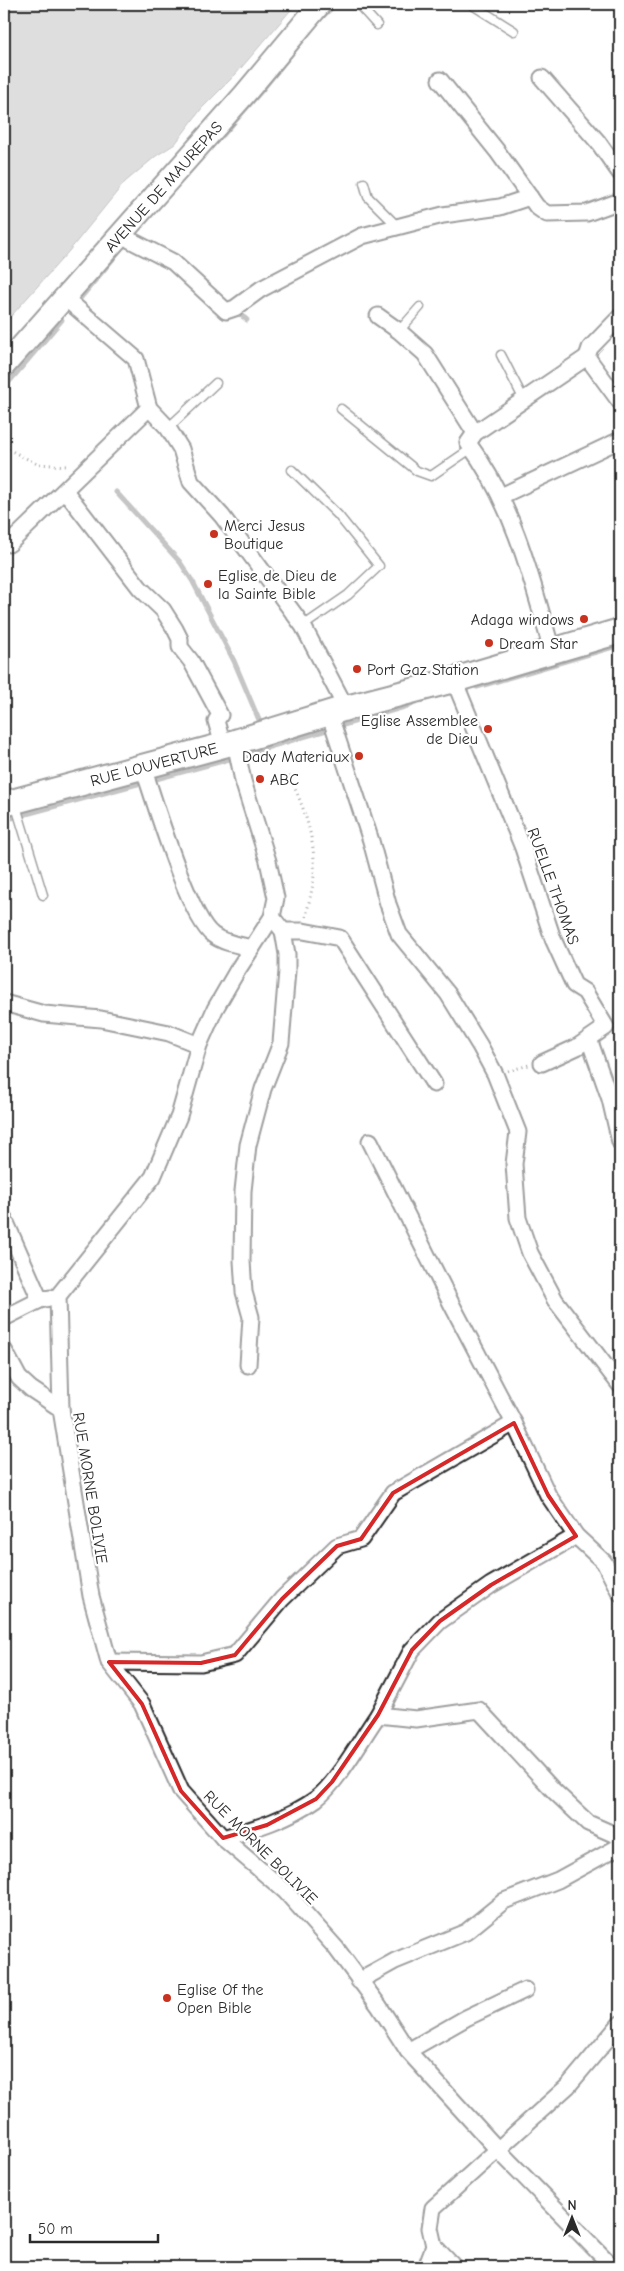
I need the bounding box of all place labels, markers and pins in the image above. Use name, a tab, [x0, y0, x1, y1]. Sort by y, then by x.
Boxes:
place label: Merci Jesus Boutique	[224, 517, 305, 553]
marker: Merci Jesus Boutique	[208, 528, 220, 540]
place label: Eglise de Dieu de la Sainte Bible	[218, 567, 337, 603]
marker: Eglise de Dieu de la Sainte Bible	[202, 578, 214, 590]
place label: Adaga windows	[471, 611, 574, 629]
marker: Adaga windows	[578, 613, 590, 625]
place label: Dream Star	[499, 635, 578, 653]
marker: Dream Star	[483, 637, 495, 649]
place label: Port Gaz Station	[367, 661, 479, 679]
marker: Port Gaz Station	[351, 663, 363, 675]
place label: Eglise Assemblee de Dieu	[361, 712, 478, 748]
marker: Eglise Assemblee de Dieu	[482, 723, 494, 735]
place label: Dady Materiaux	[242, 748, 349, 766]
marker: Dady Materiaux	[353, 750, 365, 762]
place label: ABC	[270, 771, 299, 789]
marker: ABC	[254, 773, 266, 785]
place label: Eglise Of the Open Bible	[177, 1981, 264, 2017]
marker: Eglise Of the Open Bible	[161, 1992, 173, 2004]

